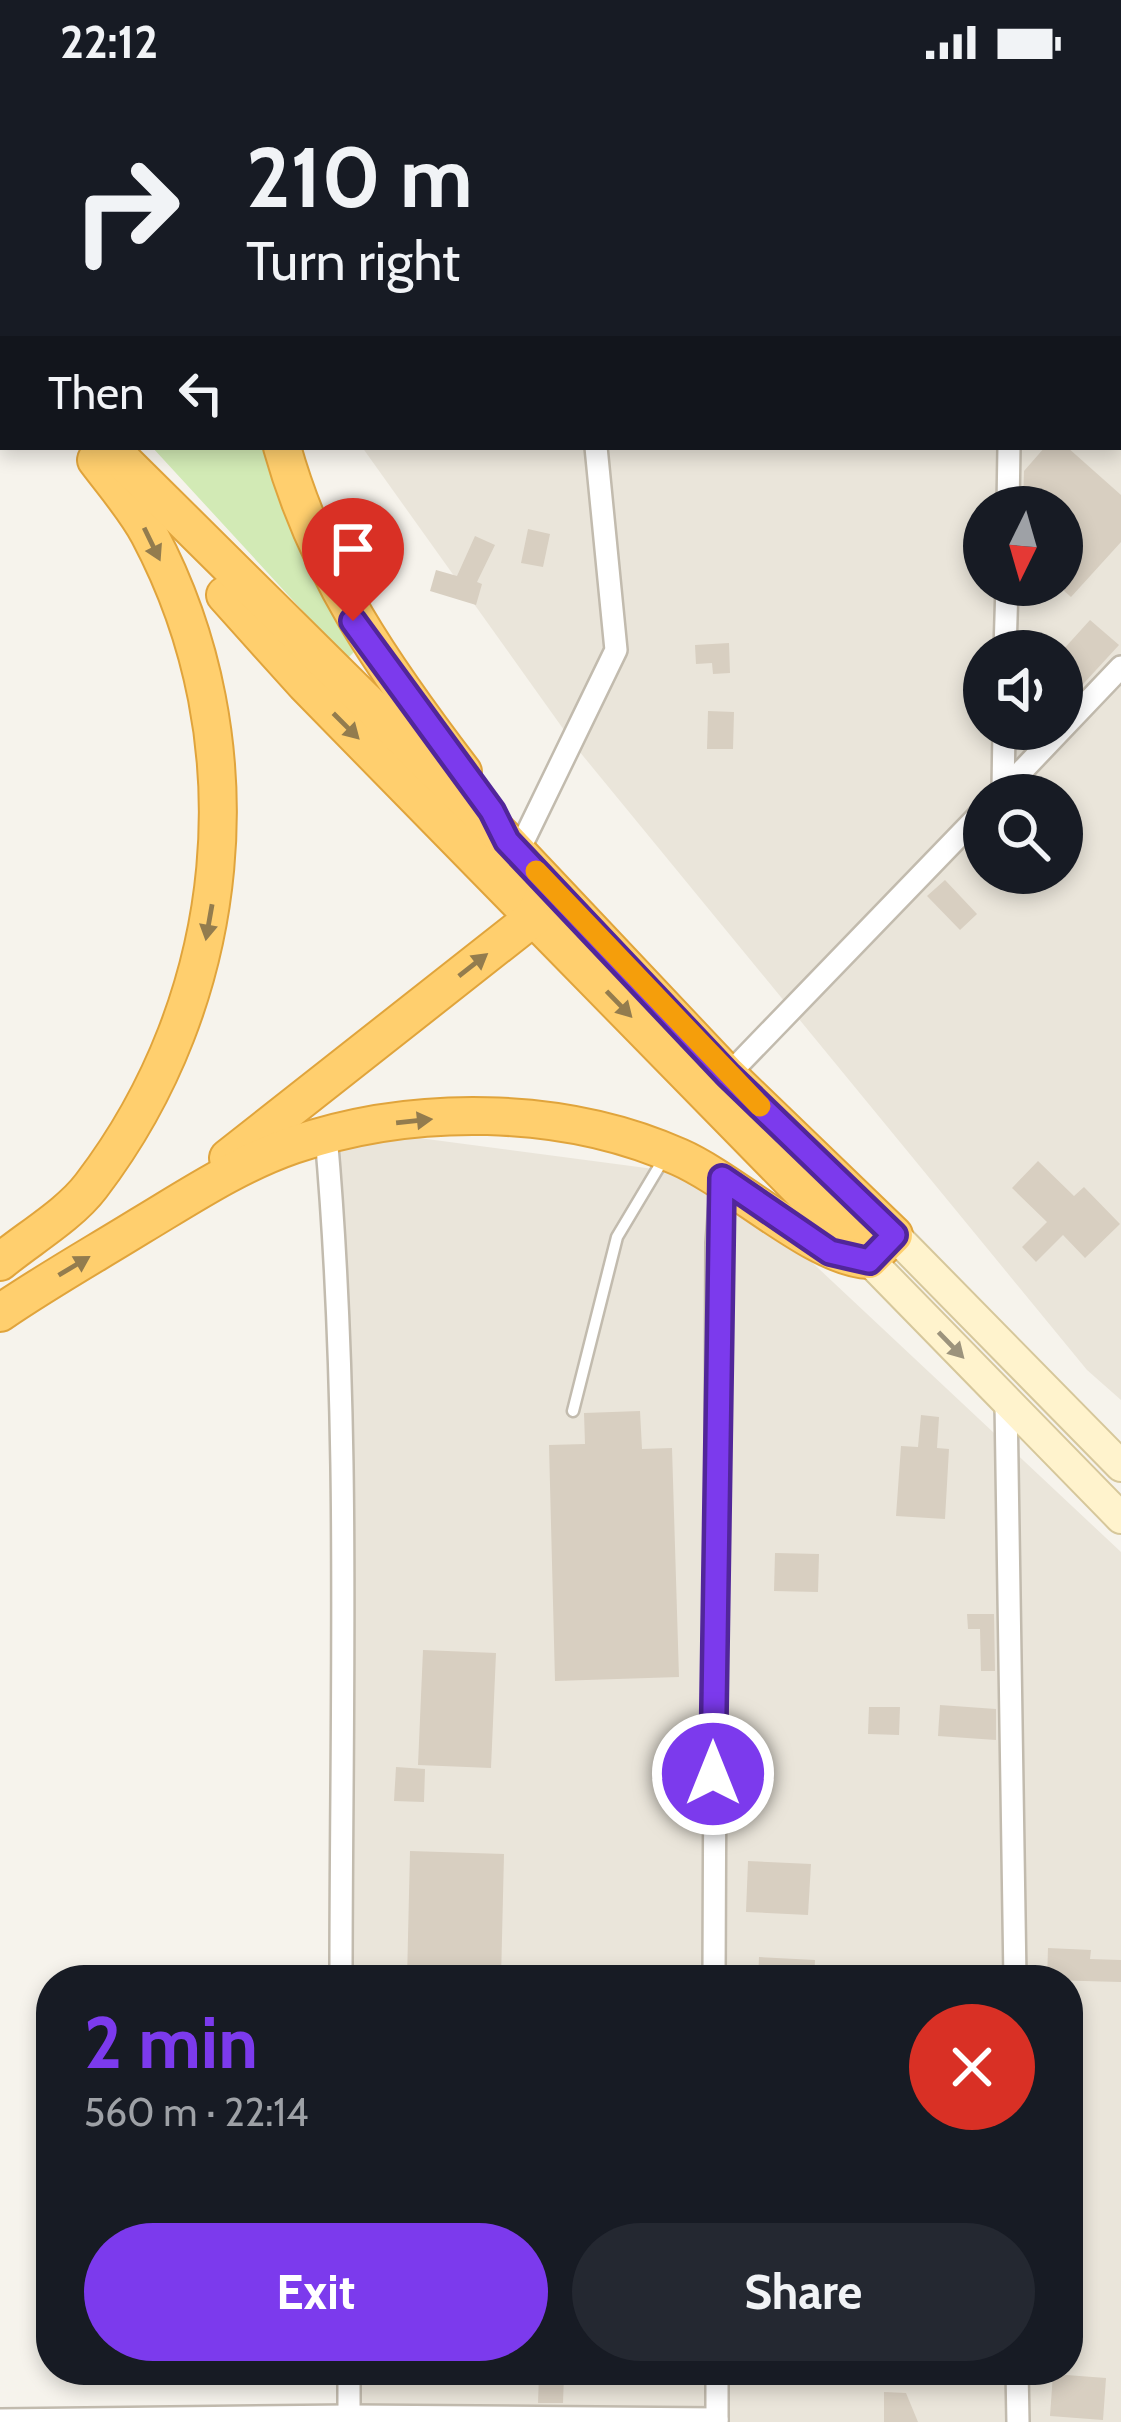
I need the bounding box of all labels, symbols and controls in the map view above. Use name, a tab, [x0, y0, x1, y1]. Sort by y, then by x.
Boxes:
text: 22:12	[60, 15, 158, 69]
text: 210 m	[246, 126, 473, 228]
icon: right	[48, 132, 204, 288]
text: Turn right	[246, 228, 460, 294]
icon: left	[168, 360, 234, 426]
text: Then	[48, 366, 144, 420]
north arrow	[963, 486, 1083, 606]
map controls	[963, 486, 1083, 894]
pin	[302, 498, 404, 621]
icon: arrive	[320, 516, 386, 582]
one-way arrow	[142, 527, 162, 562]
button: sound	[963, 630, 1083, 750]
one-way arrow	[332, 712, 360, 740]
button: search	[963, 774, 1083, 894]
one-way arrow	[199, 904, 218, 941]
one-way arrow	[457, 954, 488, 978]
one-way arrow	[605, 990, 633, 1018]
one-way arrow	[395, 1111, 433, 1130]
one-way arrow	[57, 1256, 91, 1277]
one-way arrow	[936, 1330, 964, 1359]
position arrow	[650, 1711, 776, 1837]
text: 2 min	[84, 1999, 258, 2086]
button: close	[909, 2004, 1035, 2130]
text: 560 m · 22:14	[84, 2088, 309, 2136]
button: Exit	[84, 2223, 548, 2361]
button: Share	[572, 2223, 1035, 2361]

